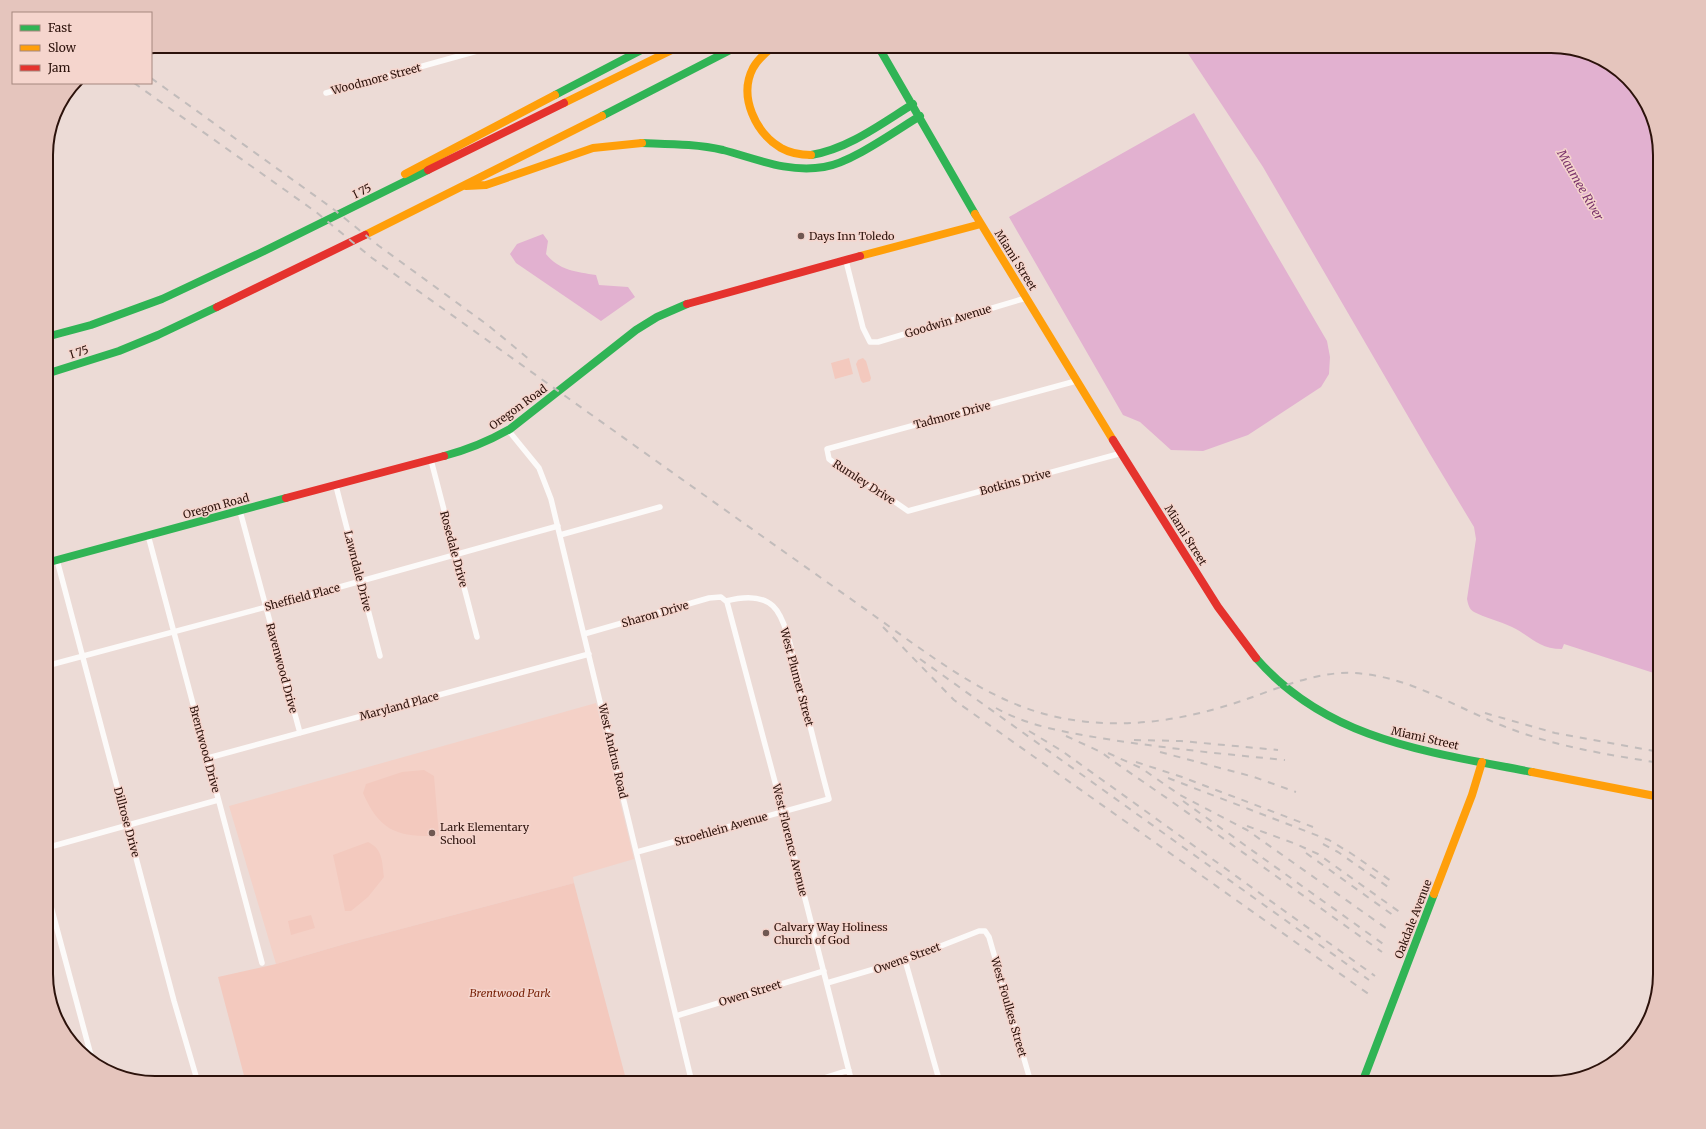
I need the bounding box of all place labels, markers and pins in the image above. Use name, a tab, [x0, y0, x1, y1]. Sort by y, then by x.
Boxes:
place label: Days Inn Toledo	[809, 229, 895, 243]
marker: Days Inn Toledo	[796, 231, 806, 241]
place label: Lark Elementary School	[440, 820, 530, 847]
marker: Lark Elementary School	[427, 828, 437, 838]
place label: Calvary Way Holiness Church of God	[774, 920, 888, 947]
marker: Calvary Way Holiness Church of God	[761, 928, 771, 938]

